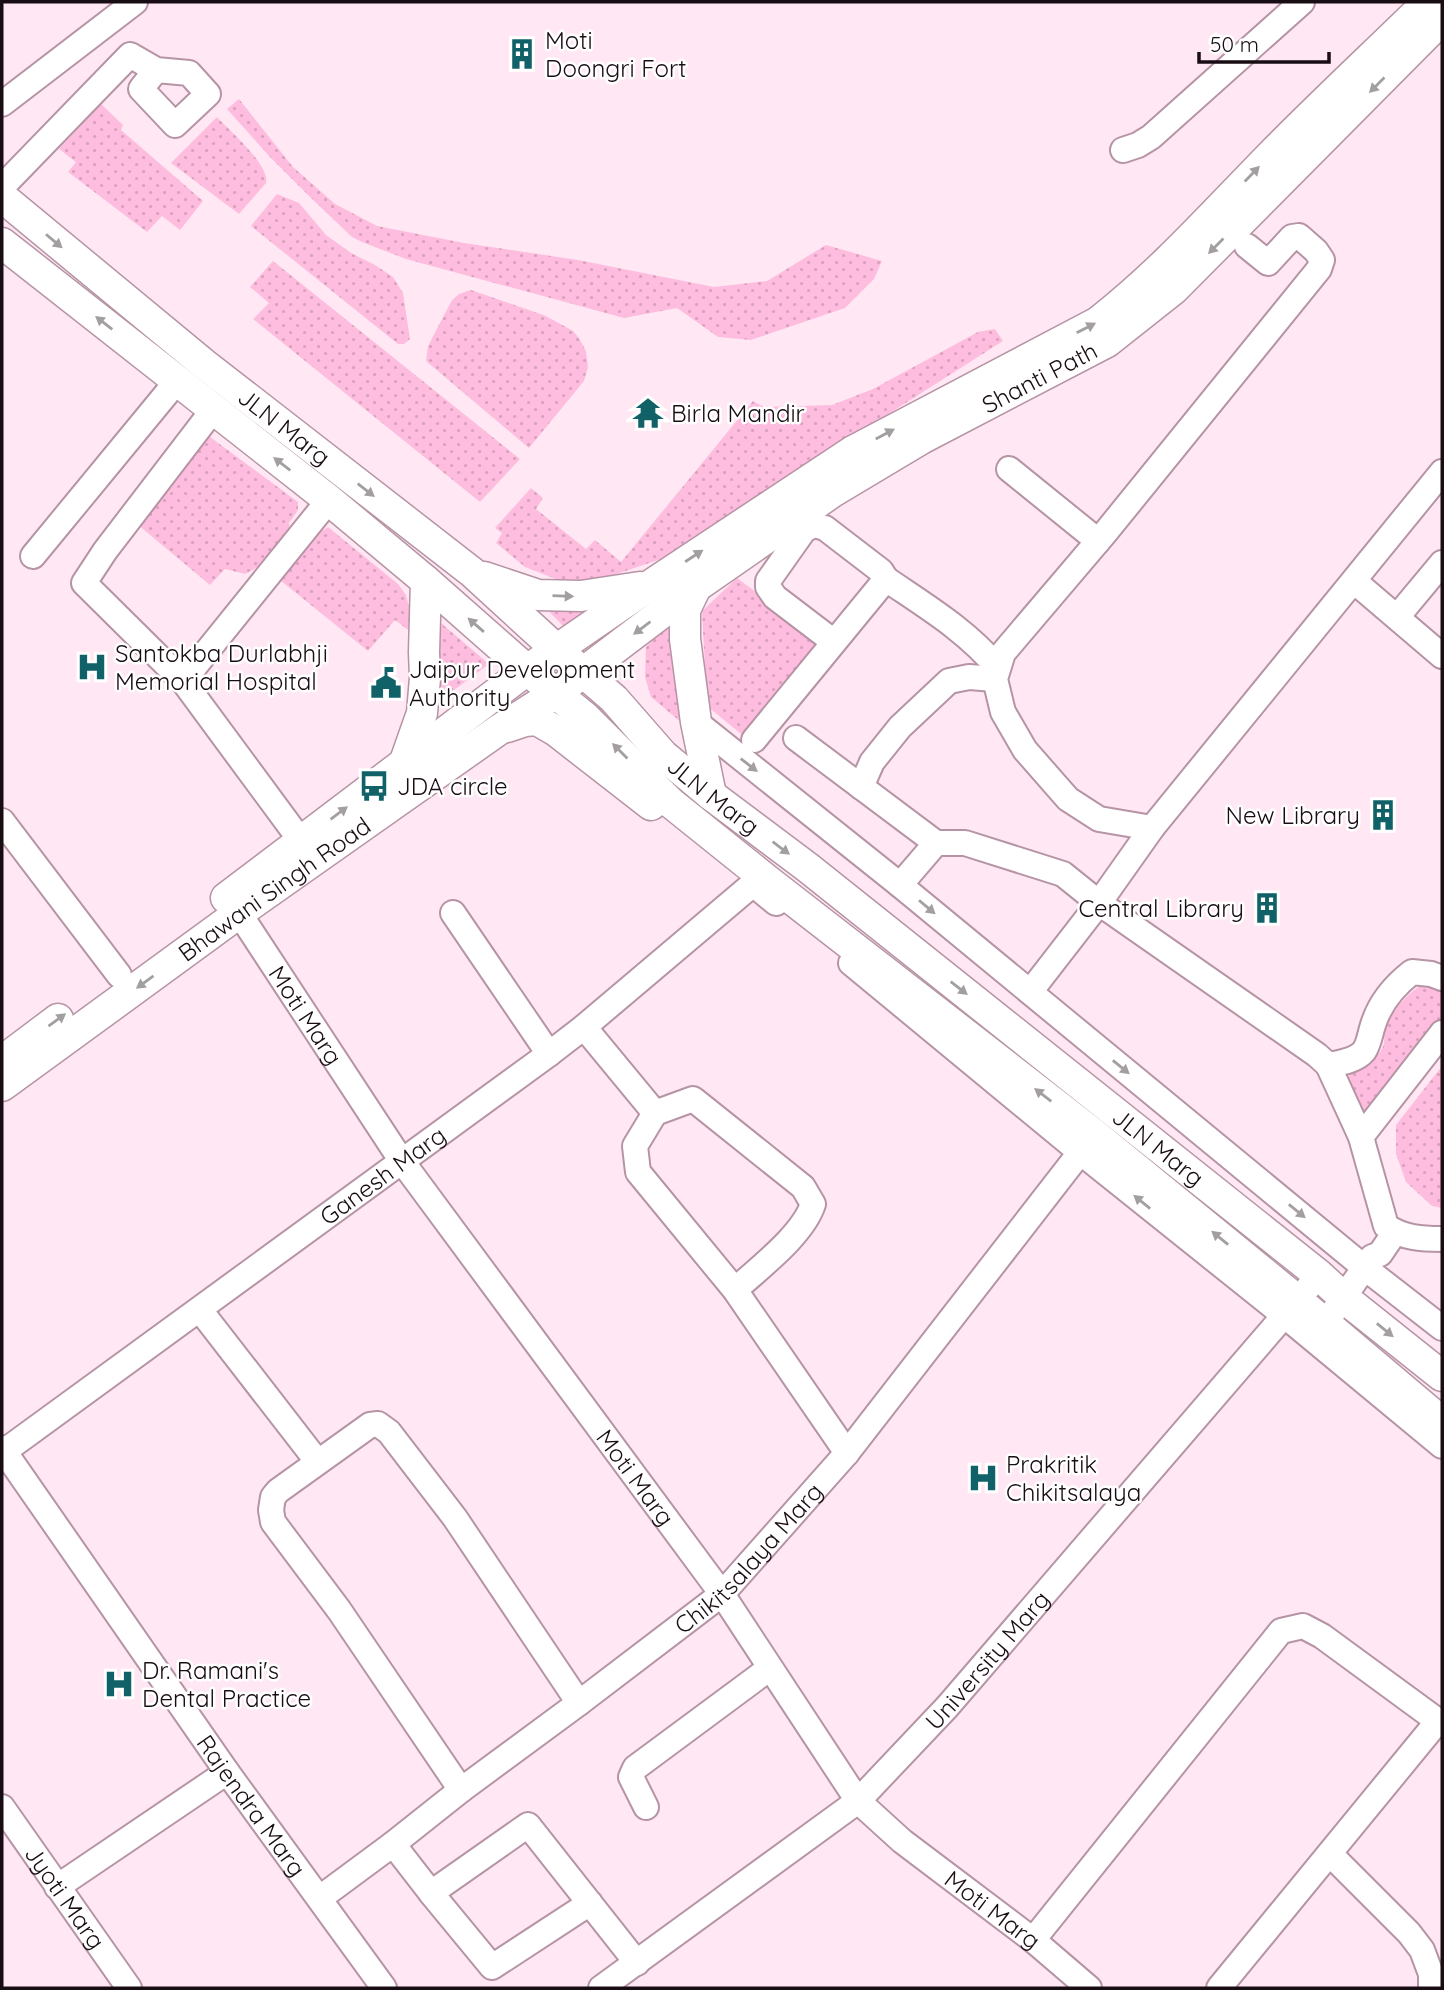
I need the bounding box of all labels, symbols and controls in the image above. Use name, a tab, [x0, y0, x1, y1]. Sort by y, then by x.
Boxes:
scale bar	[1199, 21, 1328, 65]
place label: Moti Doongri Fort	[545, 25, 686, 83]
text: 50 m	[1210, 31, 1259, 57]
building icon: Moti Doongri Fort	[505, 37, 539, 71]
one-way arrow	[1368, 76, 1385, 93]
one-way arrow	[1244, 165, 1261, 182]
one-way arrow	[45, 233, 63, 248]
one-way arrow	[1209, 237, 1225, 254]
one-way arrow	[95, 316, 113, 331]
one-way arrow	[1076, 322, 1096, 333]
street label: Shanti Path	[977, 335, 1102, 420]
street label: JLN Marg	[232, 381, 337, 472]
temple icon: Birla Mandir	[631, 396, 665, 430]
place label: Birla Mandir	[671, 398, 805, 428]
one-way arrow	[875, 428, 895, 440]
one-way arrow	[273, 458, 291, 472]
one-way arrow	[356, 483, 374, 498]
one-way arrow	[684, 550, 703, 563]
one-way arrow	[552, 590, 574, 601]
one-way arrow	[468, 618, 485, 633]
one-way arrow	[633, 621, 651, 635]
place label: Santokba Durlabhji Memorial Hospital	[115, 638, 328, 696]
hospital icon: Santokba Durlabhji Memorial Hospital	[75, 650, 109, 684]
place label: Jaipur Development Authority	[409, 654, 635, 712]
public building icon: Jaipur Development Authority	[369, 666, 403, 700]
one-way arrow	[611, 743, 628, 760]
street label: JLN Marg	[661, 750, 765, 841]
one-way arrow	[739, 758, 757, 773]
bus stop icon: JDA circle	[357, 769, 391, 803]
place label: JDA circle	[397, 771, 508, 801]
building icon: New Library	[1366, 798, 1400, 832]
place label: New Library	[1226, 800, 1360, 830]
one-way arrow	[330, 806, 348, 820]
street label: Bhawani Singh Road	[172, 810, 376, 968]
one-way arrow	[771, 840, 789, 855]
building icon: Central Library	[1250, 891, 1284, 925]
place label: Central Library	[1078, 893, 1244, 923]
one-way arrow	[918, 899, 935, 914]
street label: Moti Marg	[263, 960, 349, 1070]
one-way arrow	[135, 975, 154, 989]
one-way arrow	[950, 981, 968, 996]
one-way arrow	[48, 1014, 66, 1028]
one-way arrow	[1113, 1059, 1130, 1074]
one-way arrow	[1035, 1087, 1053, 1102]
street label: JLN Marg	[1106, 1101, 1210, 1193]
street label: Ganesh Marg	[314, 1119, 451, 1231]
one-way arrow	[1134, 1194, 1152, 1209]
one-way arrow	[1288, 1204, 1306, 1219]
one-way arrow	[1212, 1230, 1230, 1245]
one-way arrow	[1375, 1323, 1393, 1338]
street label: Moti Marg	[590, 1423, 681, 1531]
place label: Prakritik Chikitsalaya	[1006, 1449, 1141, 1507]
hospital icon: Prakritik Chikitsalaya	[966, 1461, 1000, 1495]
street label: Chikitsalaya Marg	[668, 1476, 829, 1640]
street label: University Marg	[919, 1584, 1056, 1736]
place label: Dr. Ramani's Dental Practice	[142, 1655, 311, 1713]
hospital icon: Dr. Ramani's Dental Practice	[102, 1667, 136, 1701]
street label: Rajendra Marg	[191, 1729, 313, 1882]
street label: Jyoti Marg	[18, 1839, 112, 1955]
street label: Moti Marg	[939, 1864, 1047, 1955]

